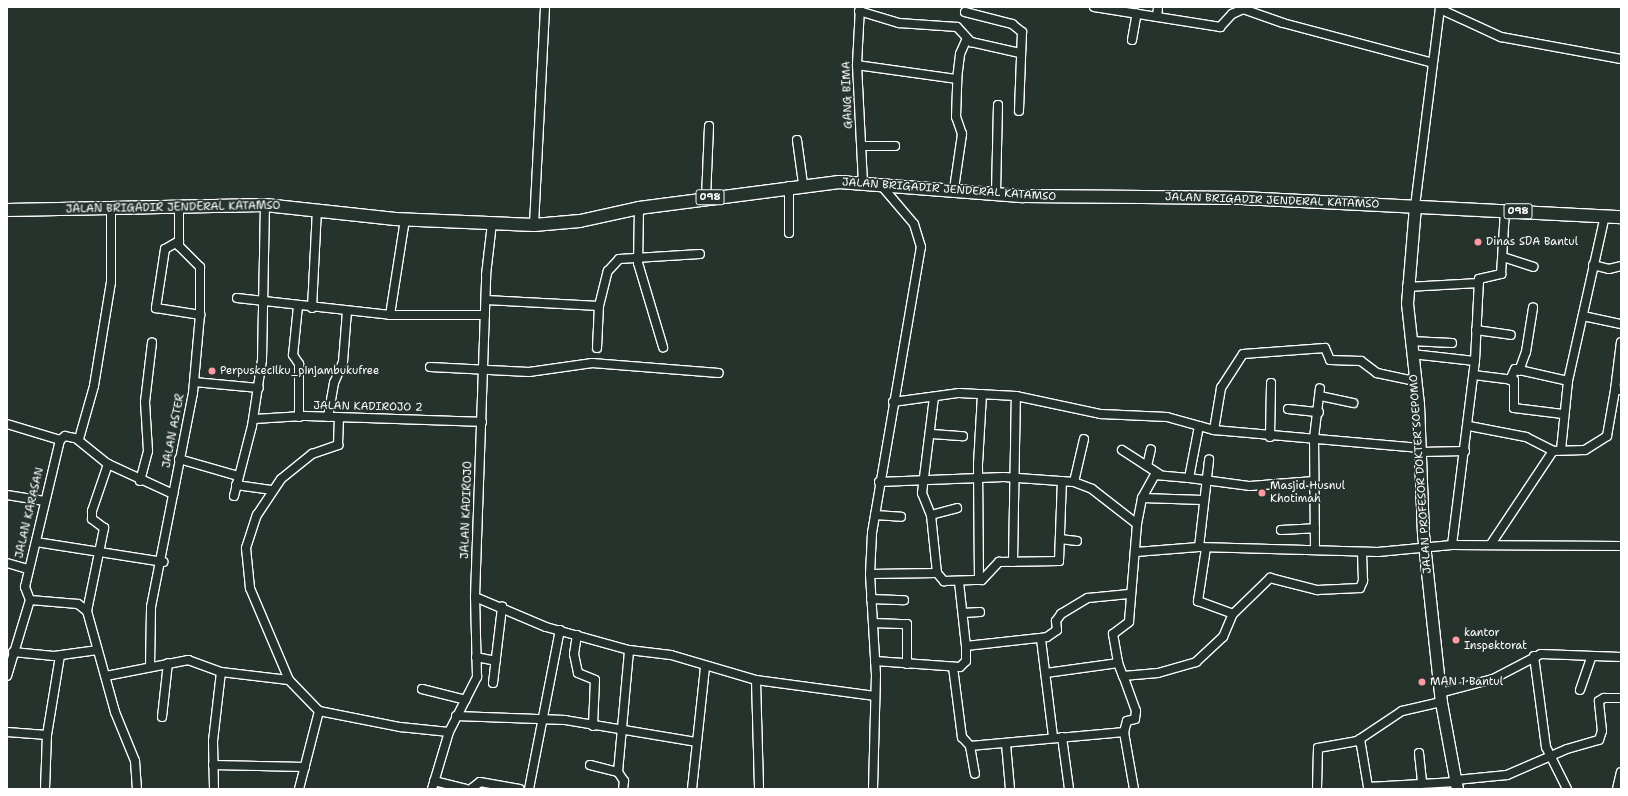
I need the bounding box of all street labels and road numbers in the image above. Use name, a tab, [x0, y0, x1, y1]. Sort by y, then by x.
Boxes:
street label: GANG BIMA	[840, 61, 856, 129]
street label: JALAN BRIGADIR JENDERAL KATAMSO	[841, 176, 1057, 204]
road number: 098	[695, 189, 725, 205]
street label: JALAN BRIGADIR JENDERAL KATAMSO	[1165, 191, 1379, 211]
street label: JALAN BRIGADIR JENDERAL KATAMSO	[66, 200, 280, 216]
road number: 098	[1503, 203, 1533, 219]
street label: JALAN PROFESOR DOKTER SOEPOMO	[1407, 374, 1435, 574]
street label: JALAN ASTER	[160, 393, 188, 469]
street label: JALAN KADIROJO 2	[313, 399, 423, 415]
street label: JALAN KADIROJO	[459, 461, 475, 559]
street label: JALAN KARASAN	[13, 466, 47, 560]

